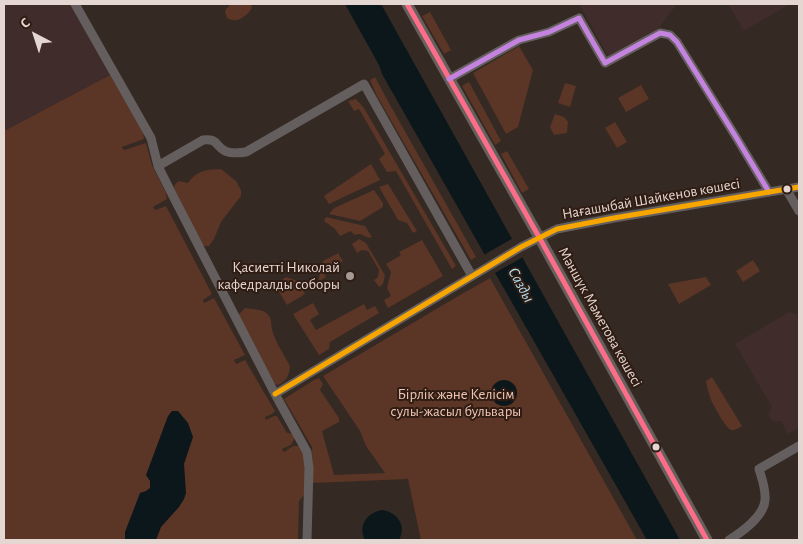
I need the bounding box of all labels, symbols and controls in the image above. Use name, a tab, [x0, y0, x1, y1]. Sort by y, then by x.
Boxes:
north arrow	[10, 10, 60, 60]
text: С	[18, 16, 33, 31]
street label: Нағашыбай Шайкенов көшесі	[561, 174, 741, 224]
unlabelled marker	[782, 184, 792, 194]
street label: Мәншүк Мәметова көшесі	[554, 244, 646, 390]
place label: Қасиетті Николай кафедралды соборы	[218, 258, 340, 293]
water label: Сазды	[504, 264, 538, 306]
marker: Қасиетті Николай кафедралды соборы	[344, 270, 356, 282]
park label: Бірлік және Келісім сулы-жасыл бульвары	[391, 385, 521, 420]
unlabelled marker	[651, 442, 661, 452]

